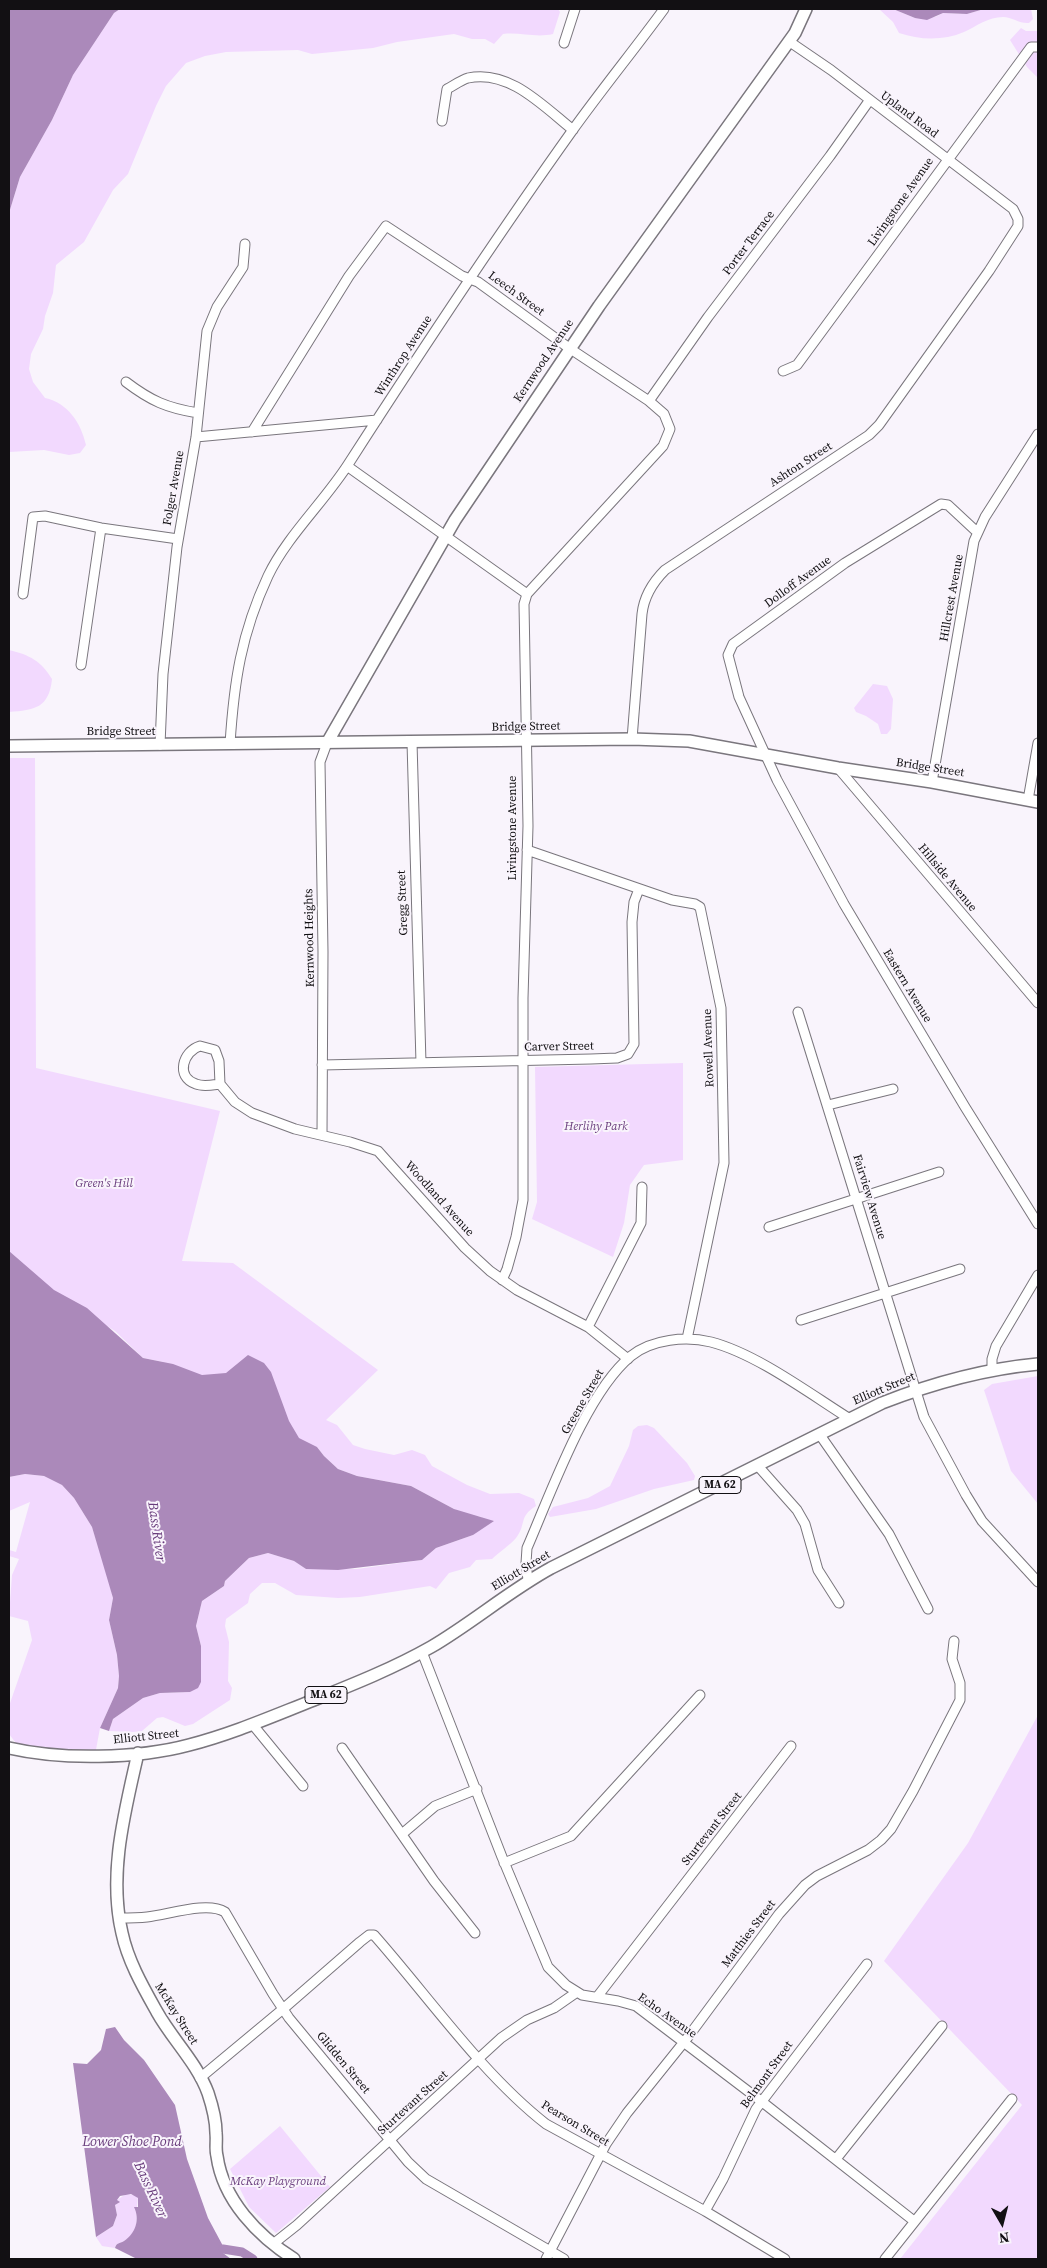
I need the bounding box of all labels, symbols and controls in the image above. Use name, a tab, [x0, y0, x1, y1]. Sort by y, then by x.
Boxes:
street label: Upland Road	[877, 89, 941, 141]
street label: Livingstone Avenue	[865, 155, 937, 249]
street label: Porter Terrace	[720, 208, 778, 278]
street label: Leech Street	[485, 269, 547, 319]
street label: Winthrop Avenue	[372, 313, 436, 399]
street label: Kernwood Avenue	[511, 317, 577, 405]
street label: Ashton Street	[767, 439, 835, 491]
street label: Folger Avenue	[160, 449, 188, 527]
street label: Dolloff Avenue	[762, 553, 834, 611]
street label: Hillcrest Avenue	[937, 553, 967, 643]
street label: Bridge Street	[491, 719, 561, 735]
street label: Bridge Street	[87, 725, 155, 739]
street label: Bridge Street	[895, 755, 965, 781]
street label: Livingstone Avenue	[506, 776, 520, 880]
street label: Hillside Avenue	[914, 841, 980, 915]
street label: Gregg Street	[395, 870, 411, 936]
street label: Kernwood Heights	[302, 888, 318, 988]
street label: Eastern Avenue	[879, 947, 935, 1025]
street label: Rowell Avenue	[700, 1008, 718, 1088]
street label: Carver Street	[524, 1039, 594, 1055]
park label: Herlihy Park	[564, 1120, 628, 1134]
street label: Fairview Avenue	[849, 1153, 889, 1241]
street label: Woodland Avenue	[401, 1158, 477, 1240]
park label: Green's Hill	[75, 1177, 133, 1191]
street label: Greene Street	[559, 1367, 607, 1437]
street label: Elliott Street	[851, 1369, 917, 1409]
road number: MA 62	[699, 1476, 741, 1494]
water label: Bass River	[143, 1501, 169, 1563]
street label: Elliott Street	[489, 1548, 553, 1594]
road number: MA 62	[305, 1686, 347, 1704]
street label: Elliott Street	[112, 1726, 180, 1748]
street label: Sturtevant Street	[679, 1790, 745, 1868]
street label: Matthies Street	[719, 1898, 779, 1970]
street label: McKay Street	[151, 1980, 201, 2048]
street label: Echo Avenue	[635, 1990, 699, 2042]
street label: Glidden Street	[313, 2029, 373, 2097]
street label: Belmont Street	[738, 2039, 796, 2111]
street label: Sturtevant Street	[375, 2068, 451, 2138]
street label: Pearson Street	[538, 2098, 612, 2150]
water label: Lower Shoe Pond	[82, 2134, 182, 2150]
water label: Bass River	[130, 2159, 170, 2221]
park label: McKay Playground	[230, 2175, 326, 2189]
north arrow	[977, 2198, 1027, 2248]
text: N	[998, 2227, 1011, 2248]

